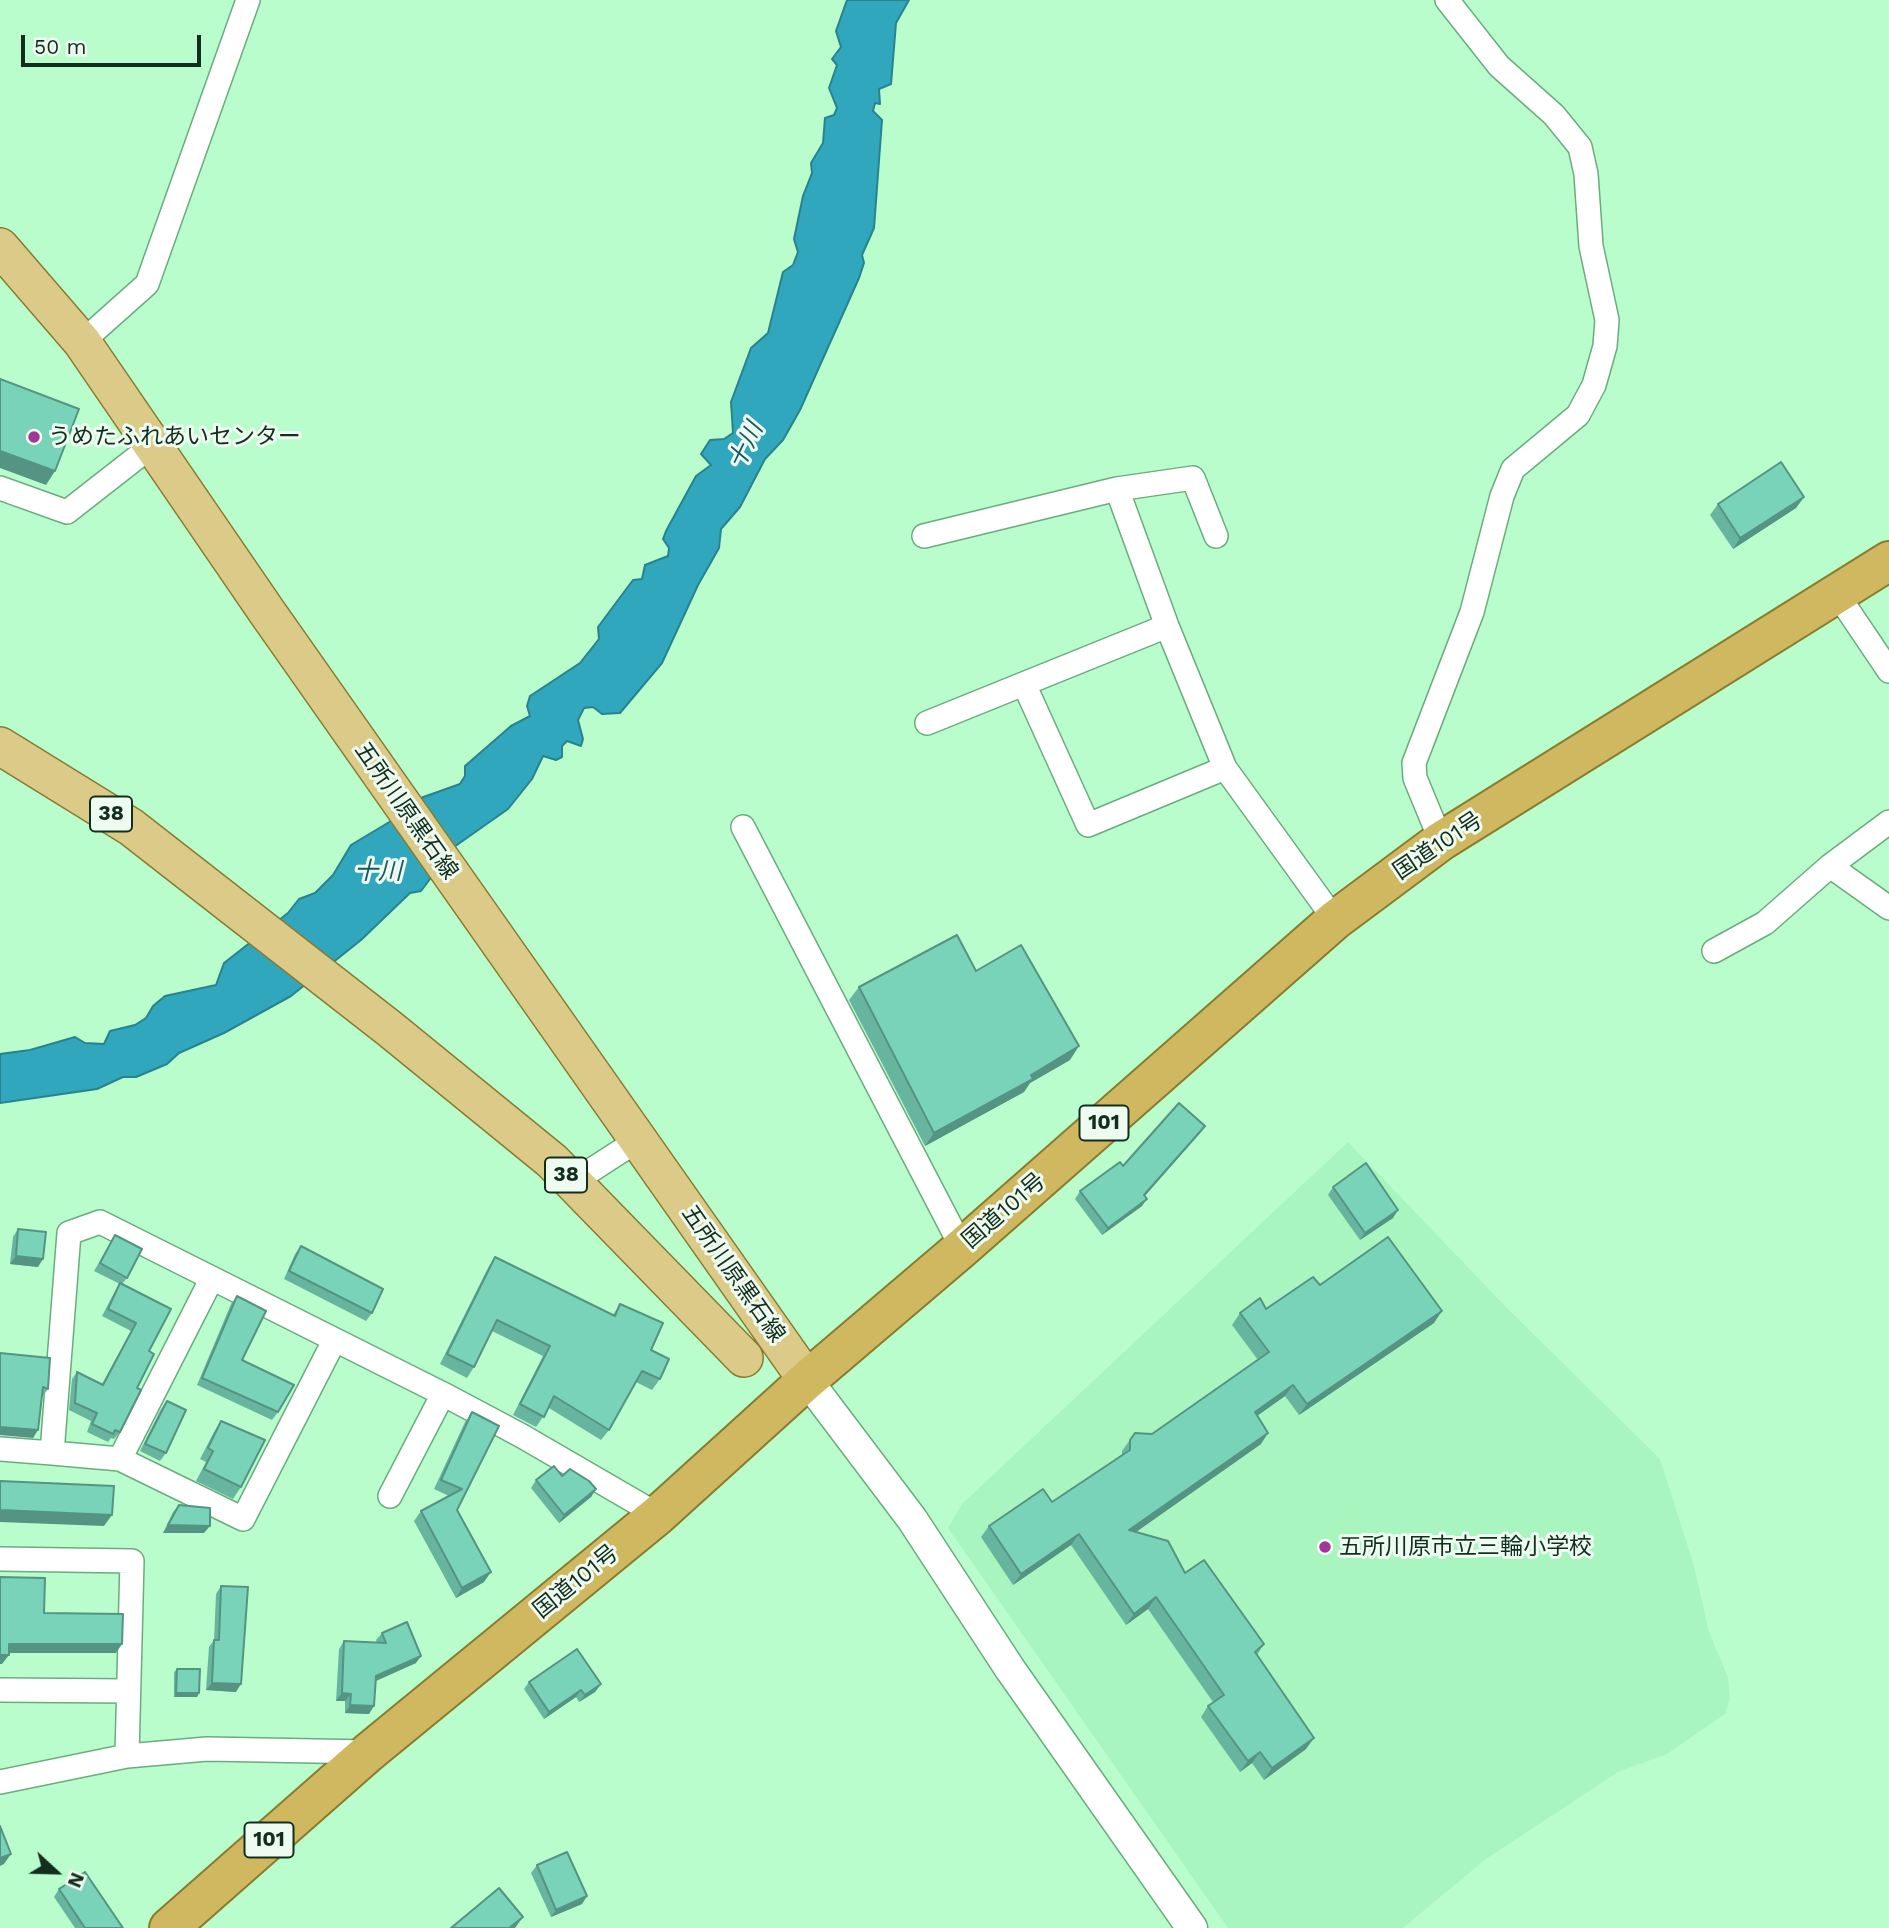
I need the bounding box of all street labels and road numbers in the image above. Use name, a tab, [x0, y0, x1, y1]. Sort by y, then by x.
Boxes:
street label: 五所川原黒石線	[349, 737, 463, 885]
road number: 38	[90, 796, 132, 832]
street label: 国道101号	[1388, 806, 1488, 886]
road number: 101	[1080, 1106, 1128, 1140]
road number: 38	[545, 1158, 587, 1192]
street label: 国道101号	[957, 1167, 1051, 1255]
street label: 五所川原黒石線	[676, 1200, 790, 1348]
street label: 国道101号	[528, 1539, 624, 1625]
road number: 101	[244, 1822, 294, 1857]

